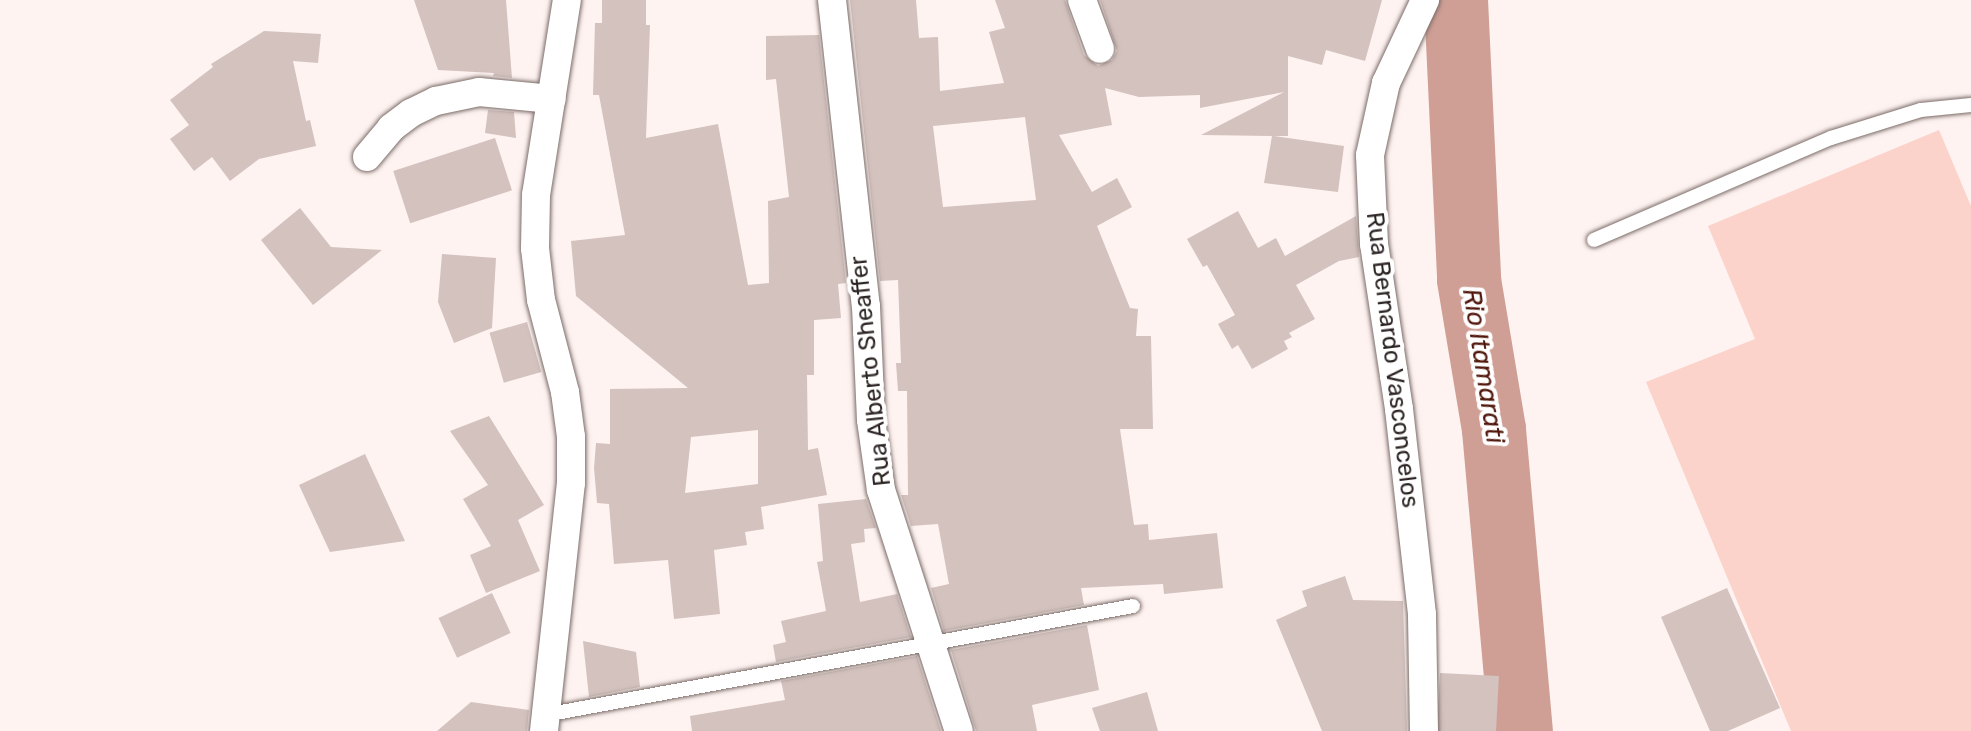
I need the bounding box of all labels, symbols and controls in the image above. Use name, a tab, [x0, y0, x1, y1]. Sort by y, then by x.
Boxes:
street label: Rua Bernardo Vasconcelos	[1360, 210, 1424, 510]
street label: Rua Alberto Sheaffer	[845, 254, 897, 488]
water label: Rio Itamarati	[1455, 286, 1511, 446]

